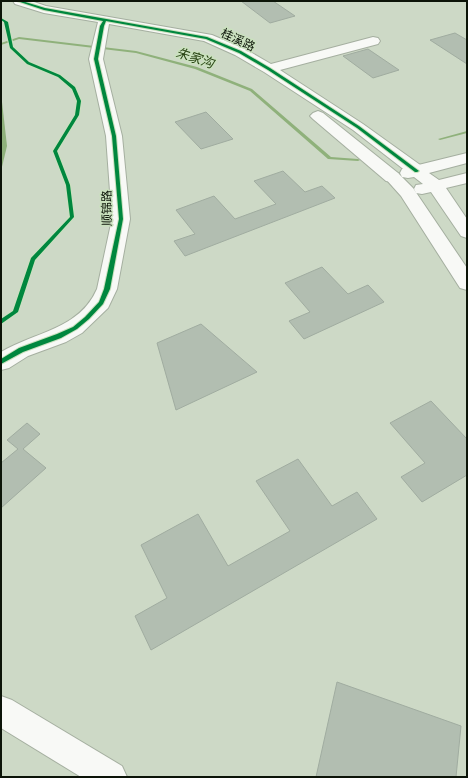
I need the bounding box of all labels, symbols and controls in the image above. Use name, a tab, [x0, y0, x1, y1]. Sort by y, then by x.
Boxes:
street label: 桂溪路	[219, 26, 257, 54]
water label: 朱家沟	[174, 45, 218, 72]
street label: 顺锦路	[100, 190, 114, 226]

